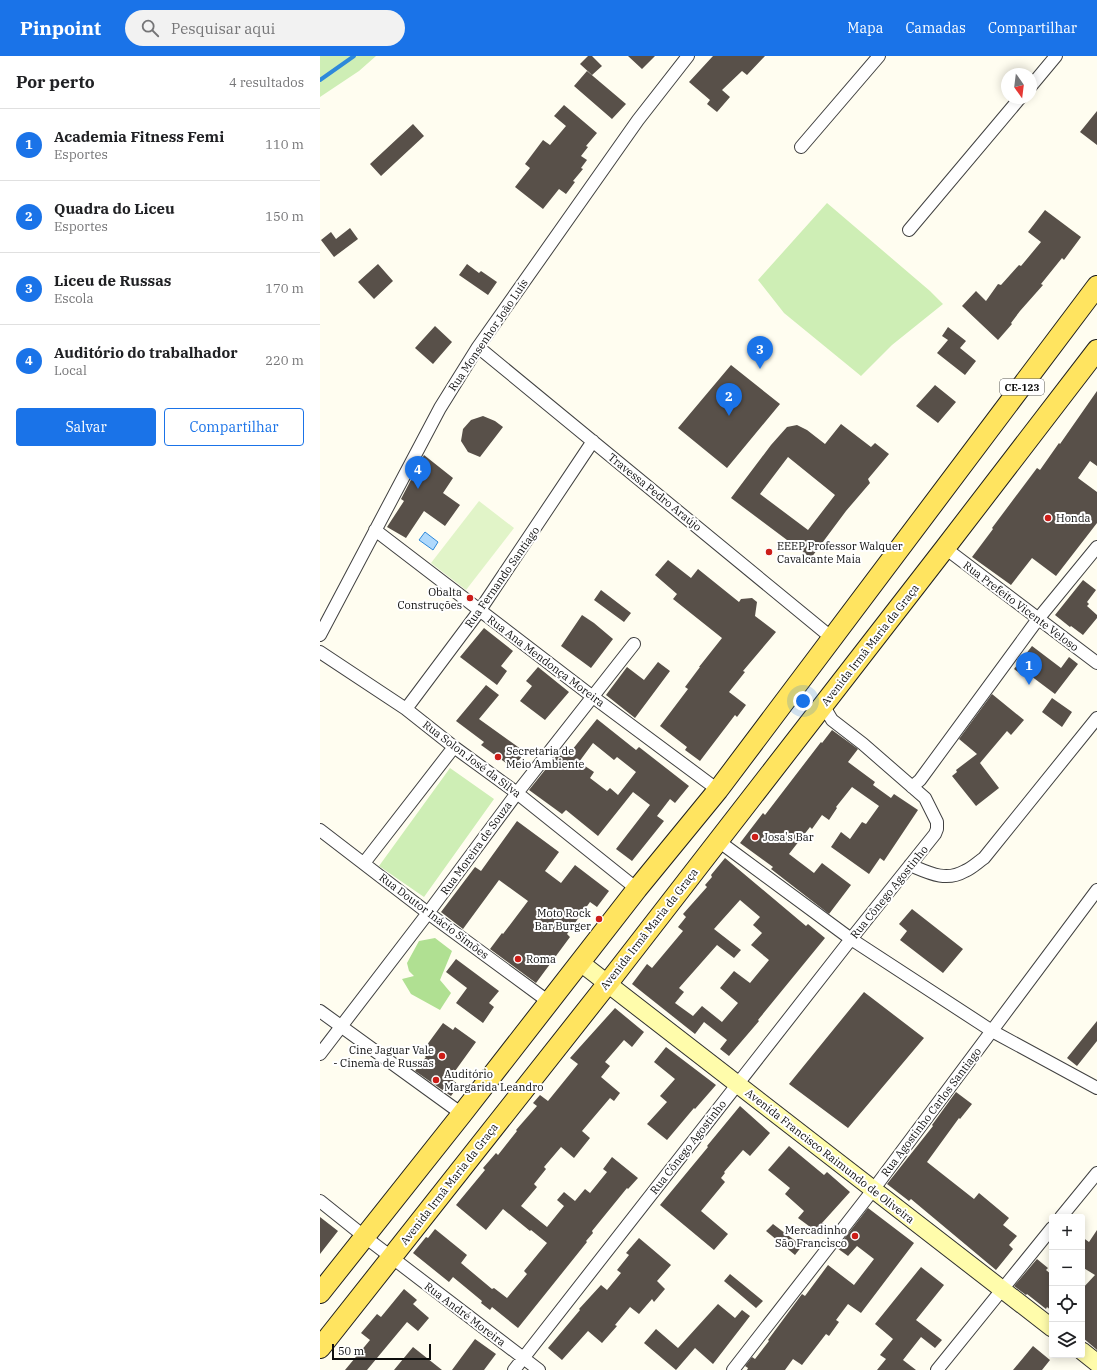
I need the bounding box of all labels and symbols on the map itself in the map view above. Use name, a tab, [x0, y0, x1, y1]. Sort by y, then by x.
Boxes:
north arrow	[1001, 68, 1037, 104]
street label: Rua Monsenhor João Luís	[445, 276, 531, 394]
pin: 3	[747, 336, 773, 369]
road number: CE-123	[1000, 379, 1044, 395]
pin: 2	[716, 383, 742, 416]
street label: Travessa Pedro Araújo	[605, 450, 705, 534]
pin: 4	[405, 456, 431, 489]
place label: Honda	[1056, 511, 1091, 525]
marker: Honda	[1043, 513, 1053, 523]
street label: Rua Fernando Santiago	[462, 524, 542, 630]
place label: EEEP Professor Walquer Cavalcante Maia	[777, 539, 903, 566]
marker: EEEP Professor Walquer Cavalcante Maia	[764, 547, 774, 557]
street label: Rua Prefeito Vicente Veloso	[960, 558, 1082, 654]
street label: Avenida Irmã Maria da Graça	[818, 581, 922, 709]
place label: Obalta Construções	[398, 585, 462, 612]
marker: Obalta Construções	[465, 593, 475, 603]
street label: Rua Ana Mendonça Moreira	[485, 612, 607, 710]
pin: 1	[1016, 652, 1042, 685]
your location	[793, 691, 813, 711]
street label: Rua Solon José da Silva	[420, 717, 524, 801]
place label: Secretaria de Meio Ambiente	[506, 744, 585, 771]
marker: Secretaria de Meio Ambiente	[493, 752, 503, 762]
street label: Rua Moreira de Souza	[437, 798, 515, 898]
place label: Josa's Bar	[763, 830, 814, 844]
marker: Josa's Bar	[750, 832, 760, 842]
street label: Rua Cônego Agostinho	[847, 843, 931, 941]
street label: Avenida Irmã Maria da Graça	[597, 865, 701, 993]
street label: Rua Doutor Inácio Simões	[376, 870, 492, 962]
place label: Moto Rock Bar Burger	[535, 906, 592, 933]
marker: Moto Rock Bar Burger	[594, 914, 604, 924]
place label: Roma	[526, 952, 556, 966]
marker: Roma	[513, 954, 523, 964]
place label: Cine Jaguar Vale - Cinema de Russas	[333, 1043, 434, 1070]
street label: Rua Agostinho Carlos Santiago	[878, 1045, 984, 1179]
marker: Cine Jaguar Vale - Cinema de Russas	[437, 1051, 447, 1061]
place label: Auditório Margarida Leandro	[444, 1067, 543, 1094]
marker: Auditório Margarida Leandro	[431, 1075, 441, 1085]
street label: Avenida Francisco Raimundo de Oliveira	[743, 1086, 917, 1226]
street label: Rua Cônego Agostinho	[647, 1097, 729, 1197]
street label: Avenida Irmã Maria da Graça	[397, 1120, 501, 1248]
place label: Mercadinho São Francisco	[775, 1223, 847, 1250]
marker: Mercadinho São Francisco	[850, 1231, 860, 1241]
street label: Rua André Moreira	[422, 1279, 508, 1349]
scale bar	[332, 1342, 431, 1361]

